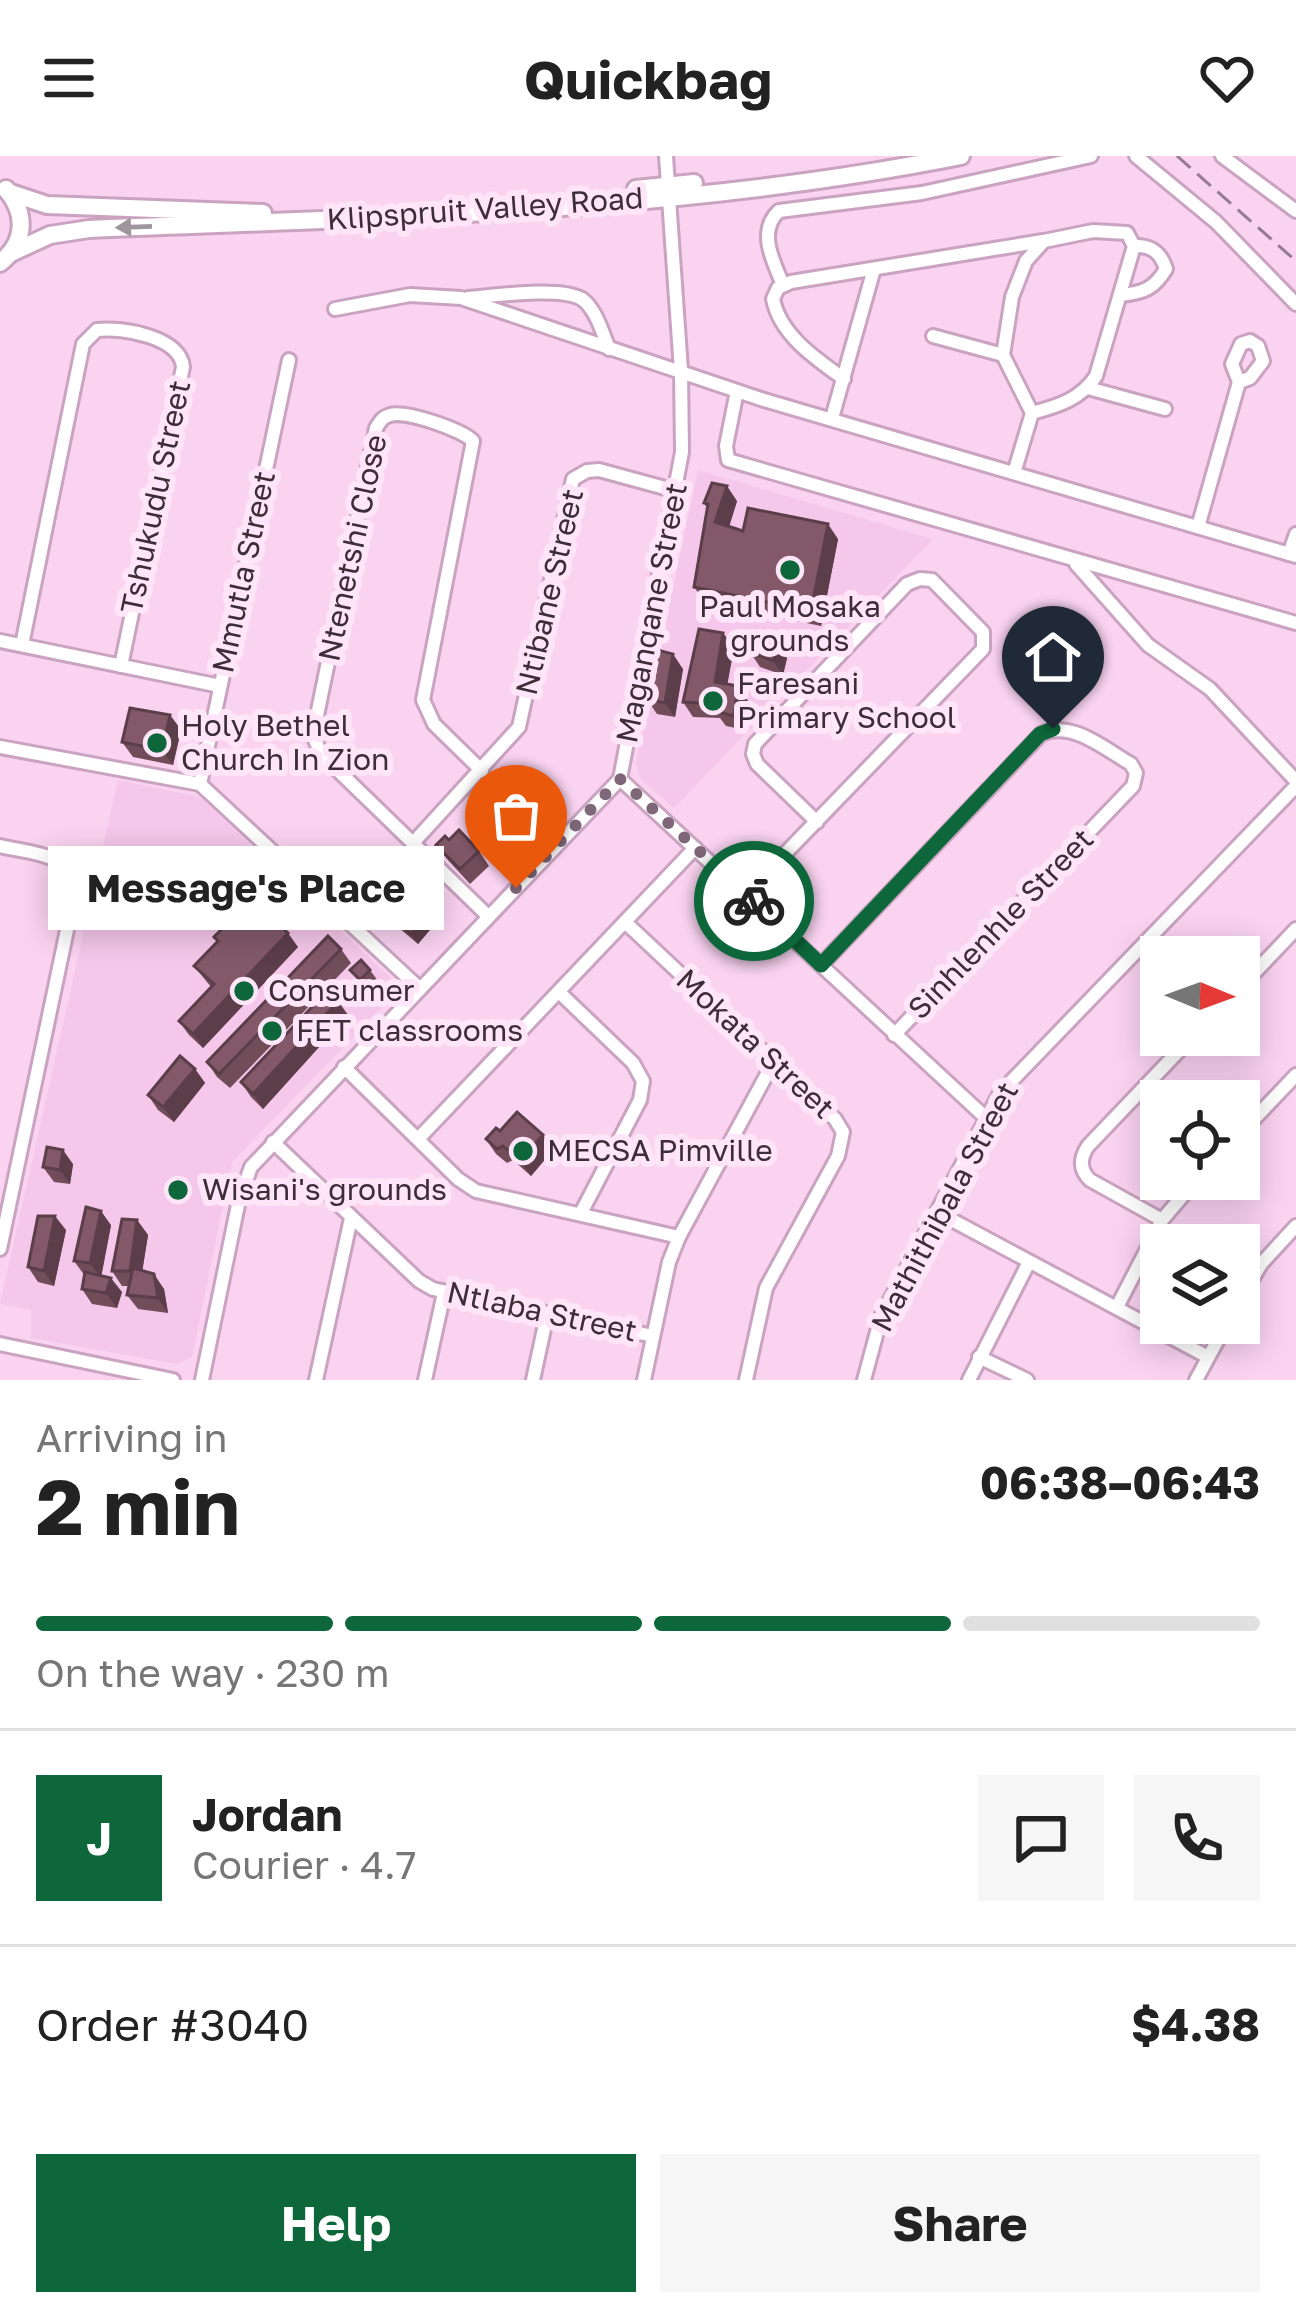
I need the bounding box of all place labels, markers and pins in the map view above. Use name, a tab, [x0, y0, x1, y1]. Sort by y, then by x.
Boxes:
marker: Paul Mosaka grounds	[777, 557, 803, 583]
place label: Paul Mosaka grounds	[699, 588, 881, 658]
pin	[1002, 606, 1104, 729]
place label: Faresani Primary School	[737, 665, 956, 735]
marker: Faresani Primary School	[700, 688, 726, 714]
place label: Holy Bethel Church In Zion	[181, 707, 390, 777]
marker: Holy Bethel Church In Zion	[144, 730, 170, 756]
pin	[465, 765, 567, 888]
callout: Message's Place	[48, 846, 444, 930]
place label: Consumer	[268, 972, 415, 1008]
marker: Consumer	[231, 978, 257, 1004]
place label: FET classrooms	[296, 1012, 523, 1048]
marker: FET classrooms	[259, 1018, 285, 1044]
place label: MECSA Pimville	[547, 1132, 773, 1168]
marker: MECSA Pimville	[510, 1138, 536, 1164]
place label: Wisani's grounds	[202, 1171, 447, 1207]
marker: Wisani's grounds	[165, 1177, 191, 1203]

